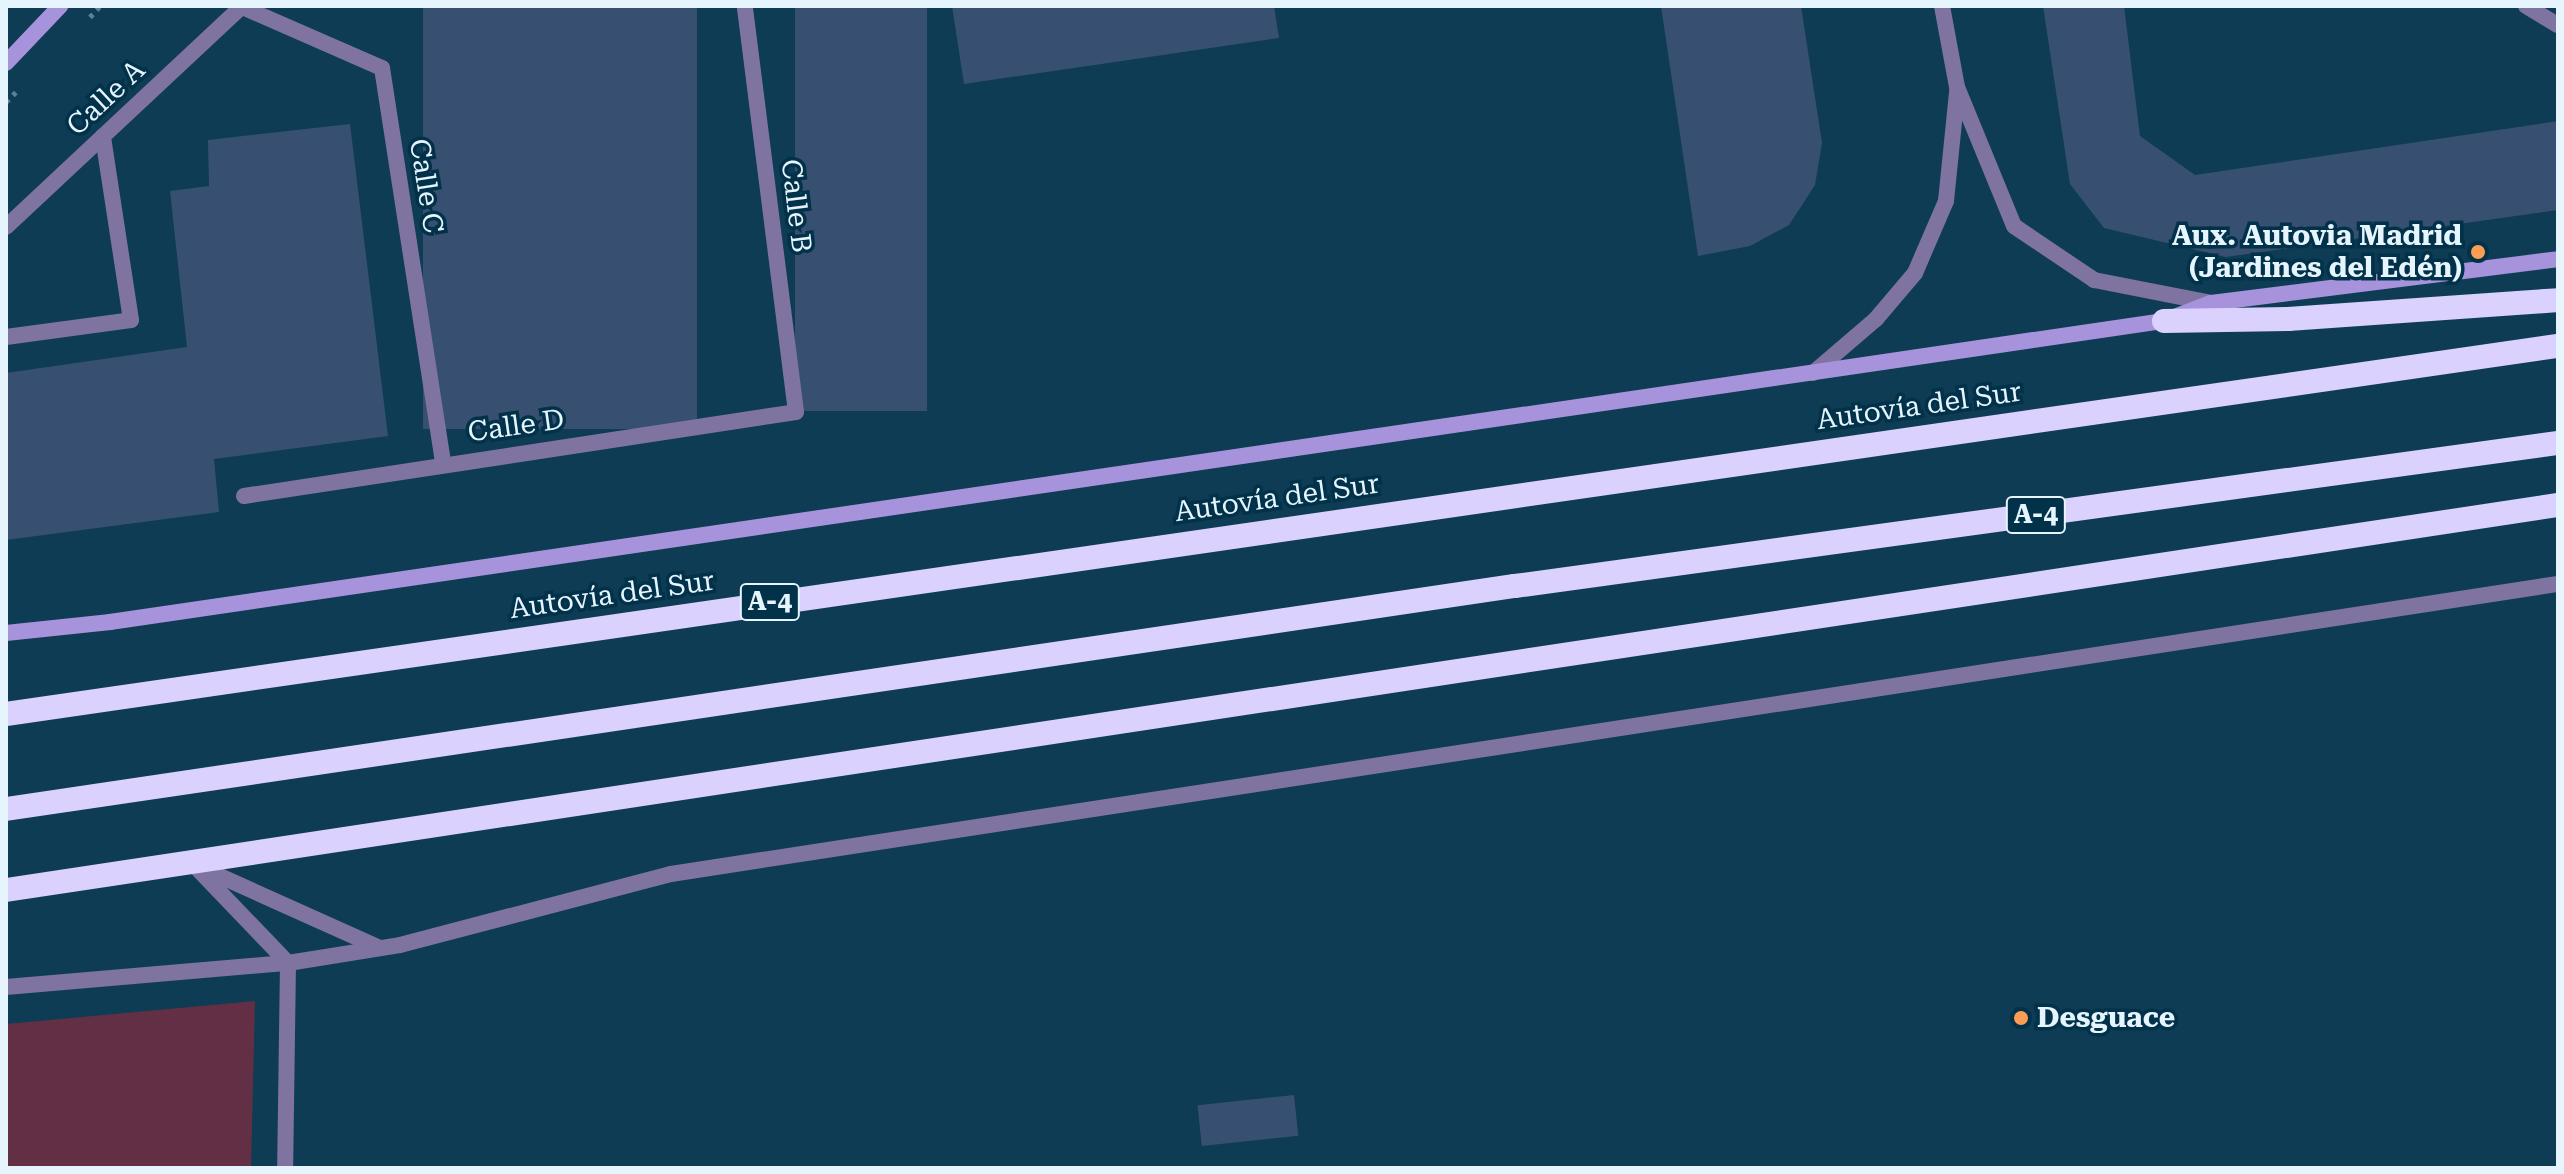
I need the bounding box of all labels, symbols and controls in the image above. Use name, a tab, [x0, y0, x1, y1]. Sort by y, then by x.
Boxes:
street label: Calle A	[60, 53, 152, 143]
street label: Calle C	[402, 136, 450, 236]
street label: Calle B	[774, 157, 818, 255]
place label: Aux. Autovia Madrid (Jardines del Edén)	[2172, 219, 2462, 285]
marker: Aux. Autovia Madrid (Jardines del Edén)	[2469, 243, 2487, 261]
street label: Autovía del Sur	[1815, 375, 2023, 437]
street label: Calle D	[466, 403, 566, 449]
street label: Autovía del Sur	[1173, 467, 1381, 529]
road number: A-4	[2004, 493, 2068, 537]
street label: Autovía del Sur	[508, 564, 716, 626]
road number: A-4	[738, 580, 802, 624]
place label: Desguace	[2037, 1001, 2175, 1035]
marker: Desguace	[2012, 1009, 2030, 1027]

